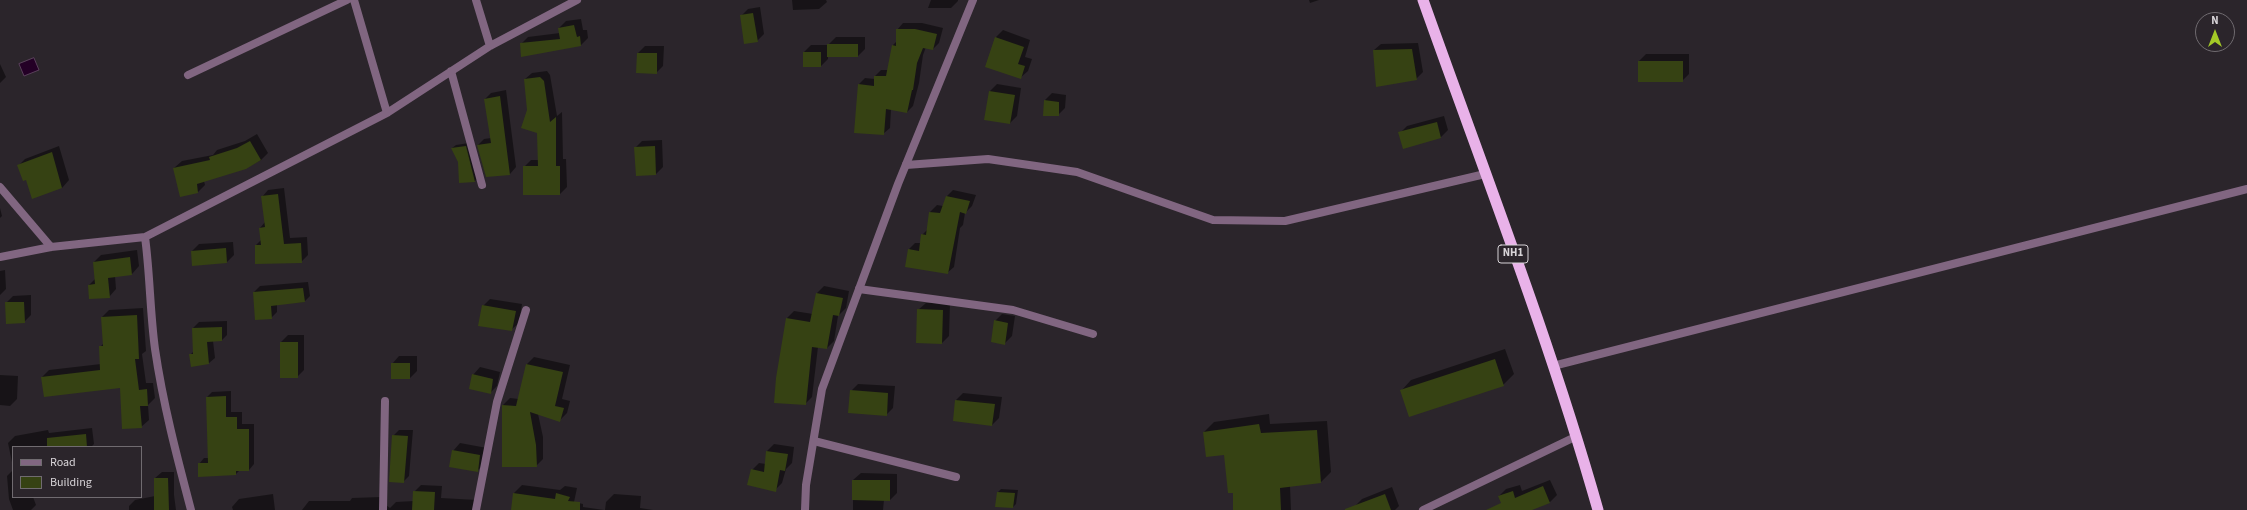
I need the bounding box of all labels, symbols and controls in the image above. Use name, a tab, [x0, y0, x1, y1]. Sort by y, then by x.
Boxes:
north arrow	[2195, 12, 2235, 52]
text: N	[2211, 13, 2219, 28]
road number: NH1	[1498, 245, 1528, 263]
legend	[12, 446, 142, 498]
text: Road	[50, 454, 76, 471]
text: Building	[50, 474, 92, 491]

